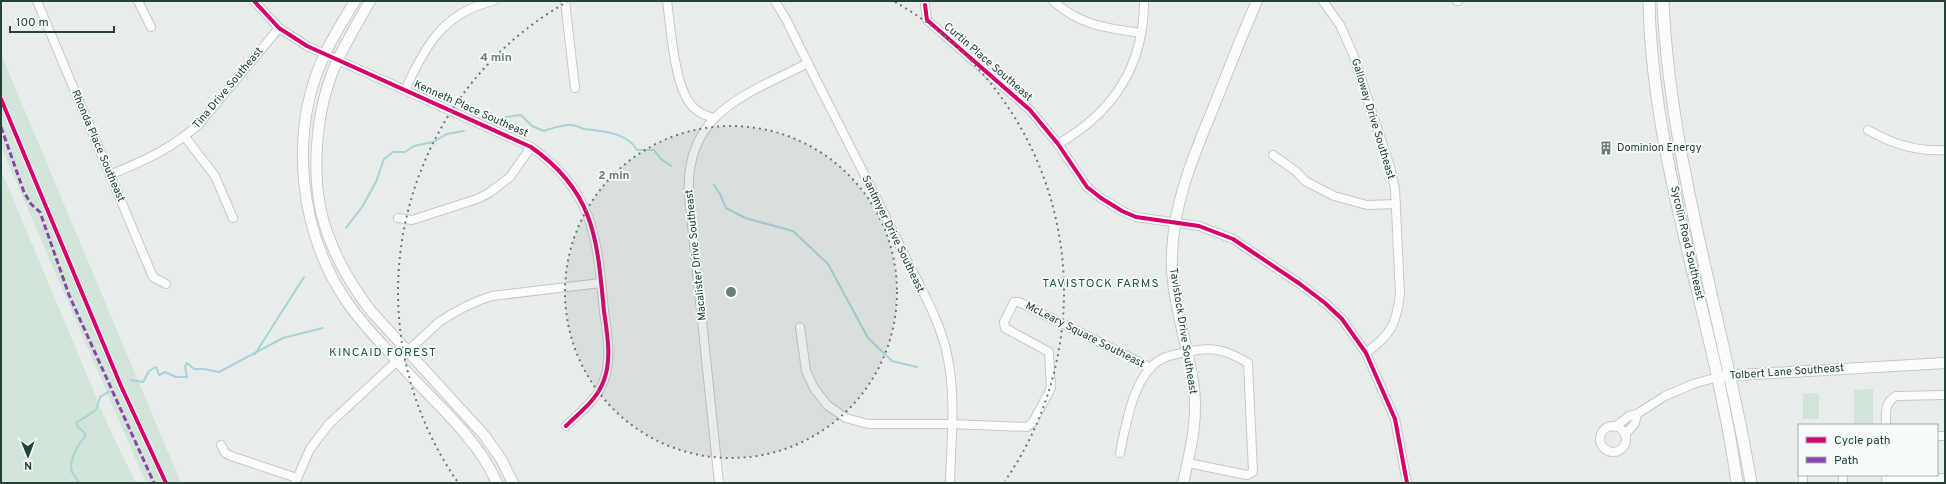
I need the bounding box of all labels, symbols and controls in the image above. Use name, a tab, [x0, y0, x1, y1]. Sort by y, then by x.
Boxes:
scale bar	[10, 8, 114, 34]
text: 100 m	[16, 15, 49, 31]
street label: Curtin Place Southeast	[941, 20, 1035, 104]
street label: Tina Drive Southeast	[190, 44, 266, 132]
text: 4 min	[480, 50, 512, 66]
street label: Galloway Drive Southeast	[1348, 57, 1398, 181]
street label: Kenneth Place Southeast	[412, 77, 530, 141]
street label: Rhonda Place Southeast	[68, 88, 128, 204]
building icon: Dominion Energy	[1598, 140, 1614, 156]
place label: Dominion Energy	[1617, 141, 1702, 155]
text: 2 min	[598, 168, 630, 184]
street label: Santmyer Drive Southeast	[858, 173, 928, 295]
street label: Sycolin Road Southeast	[1667, 185, 1707, 301]
street label: Macalister Drive Southeast	[682, 189, 710, 321]
street label: Tavistock Drive Southeast	[1166, 267, 1200, 395]
district label: TAVISTOCK FARMS	[1042, 276, 1160, 292]
centre of rings	[724, 285, 738, 299]
street label: McLeary Square Southeast	[1023, 299, 1147, 371]
district label: KINCAID FOREST	[329, 345, 437, 361]
street label: Tolbert Lane Southeast	[1729, 361, 1845, 383]
legend	[1798, 424, 1938, 476]
text: Cycle path	[1834, 433, 1891, 449]
north arrow	[8, 436, 48, 476]
text: Path	[1834, 453, 1859, 469]
text: N	[24, 458, 32, 472]

